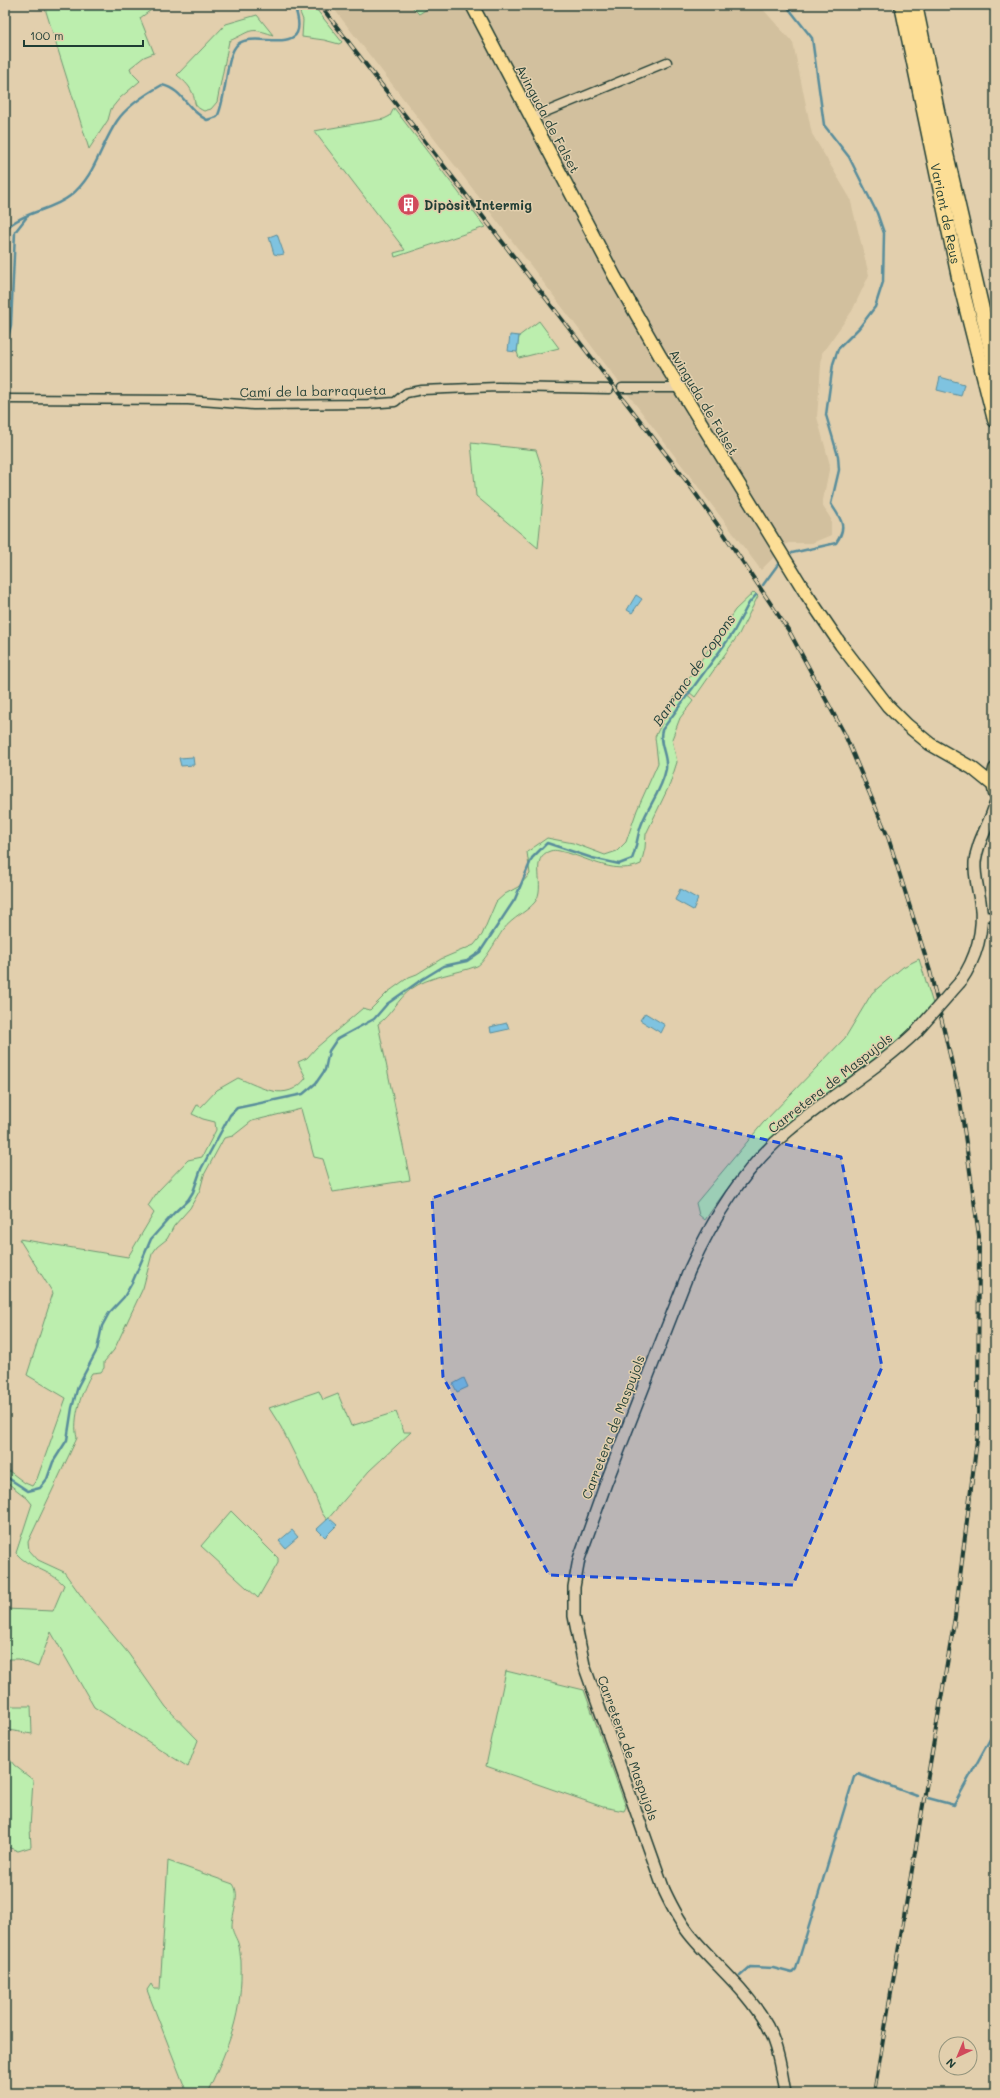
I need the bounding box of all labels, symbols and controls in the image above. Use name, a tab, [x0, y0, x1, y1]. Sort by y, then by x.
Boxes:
scale bar	[24, 22, 143, 48]
text: 100 m	[30, 27, 64, 43]
street label: Avinguda de Falset	[513, 62, 584, 176]
street label: Variant de Reus	[927, 161, 965, 265]
building icon: Dipòsit Intermig	[396, 192, 422, 218]
place label: Dipòsit Intermig	[424, 196, 532, 213]
street label: Avinguda de Falset	[666, 346, 743, 458]
street label: Camí de la barraqueta	[239, 381, 387, 400]
water label: Barranc de Copons	[648, 610, 739, 729]
street label: Carretera de Maspujols	[764, 1029, 895, 1136]
street label: Carretera de Maspujols	[577, 1352, 648, 1501]
street label: Carretera de Maspujols	[594, 1673, 663, 1823]
north arrow	[938, 2036, 978, 2076]
text: N	[942, 2055, 959, 2072]

